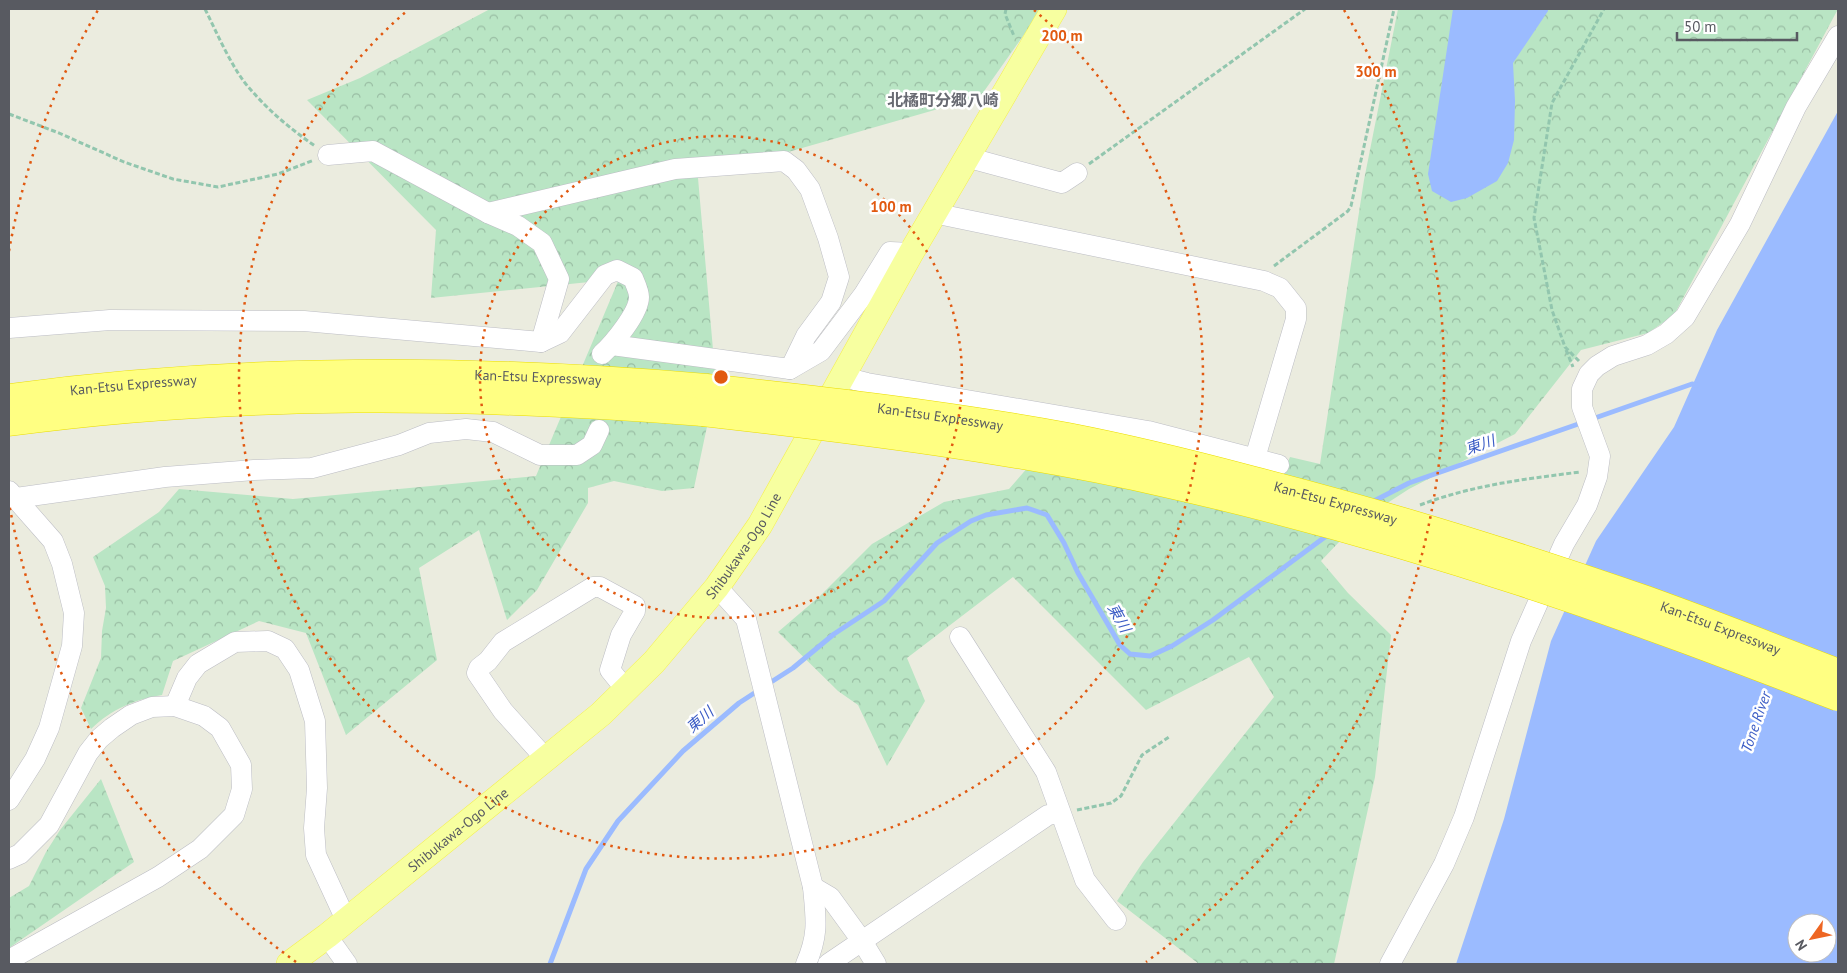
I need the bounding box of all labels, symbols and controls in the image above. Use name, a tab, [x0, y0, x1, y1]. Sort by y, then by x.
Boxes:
scale bar	[1677, 10, 1797, 42]
text: 50 m	[1684, 17, 1717, 36]
text: 200 m	[1041, 26, 1083, 45]
text: 300 m	[1355, 62, 1397, 81]
district label: 北橘町分郷八崎	[887, 90, 999, 110]
text: 100 m	[870, 197, 912, 216]
street label: Kan-Etsu Expressway	[474, 366, 602, 389]
centre of rings	[712, 368, 730, 386]
street label: Kan-Etsu Expressway	[69, 371, 198, 399]
street label: Kan-Etsu Expressway	[876, 399, 1005, 435]
water label: 東川	[1463, 430, 1499, 458]
street label: Kan-Etsu Expressway	[1272, 477, 1400, 529]
street label: Shibukawa-Ogo Line	[702, 490, 785, 603]
street label: Kan-Etsu Expressway	[1658, 597, 1784, 659]
water label: 東川	[1104, 600, 1136, 637]
water label: Tone River	[1736, 688, 1775, 755]
water label: 東川	[682, 701, 719, 737]
street label: Shibukawa-Ogo Line	[404, 784, 512, 876]
north arrow	[1787, 913, 1837, 963]
text: N	[1791, 936, 1811, 954]

